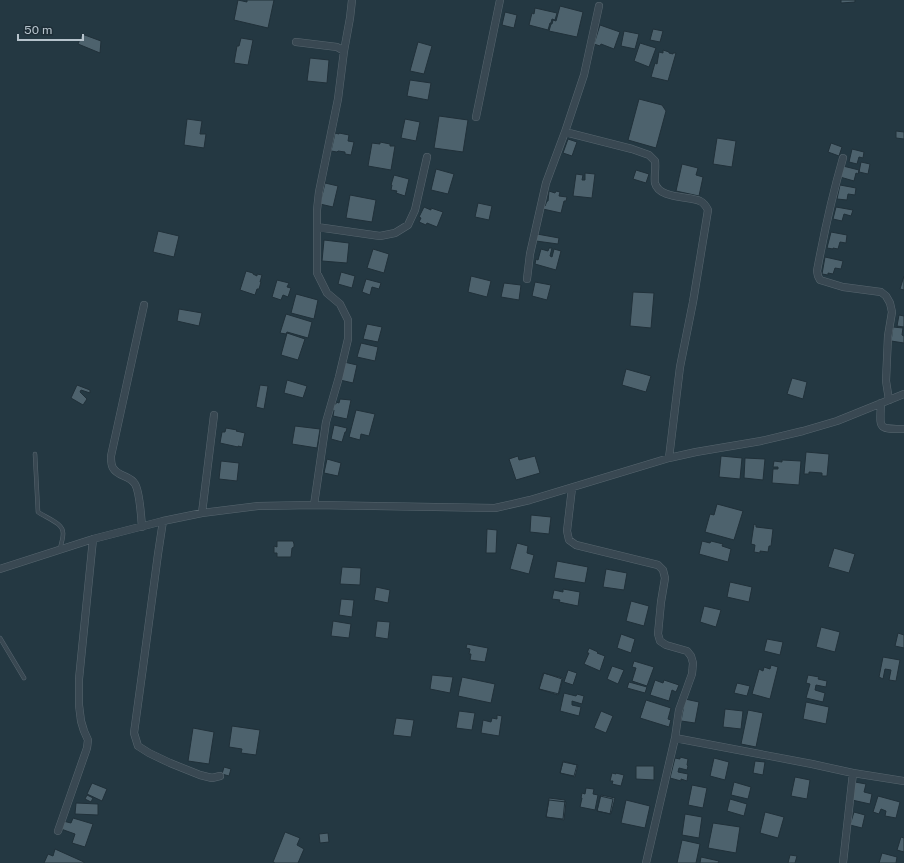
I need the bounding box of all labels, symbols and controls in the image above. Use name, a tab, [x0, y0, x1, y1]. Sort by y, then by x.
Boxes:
scale bar	[18, 16, 83, 42]
text: 50 m	[24, 23, 52, 37]

